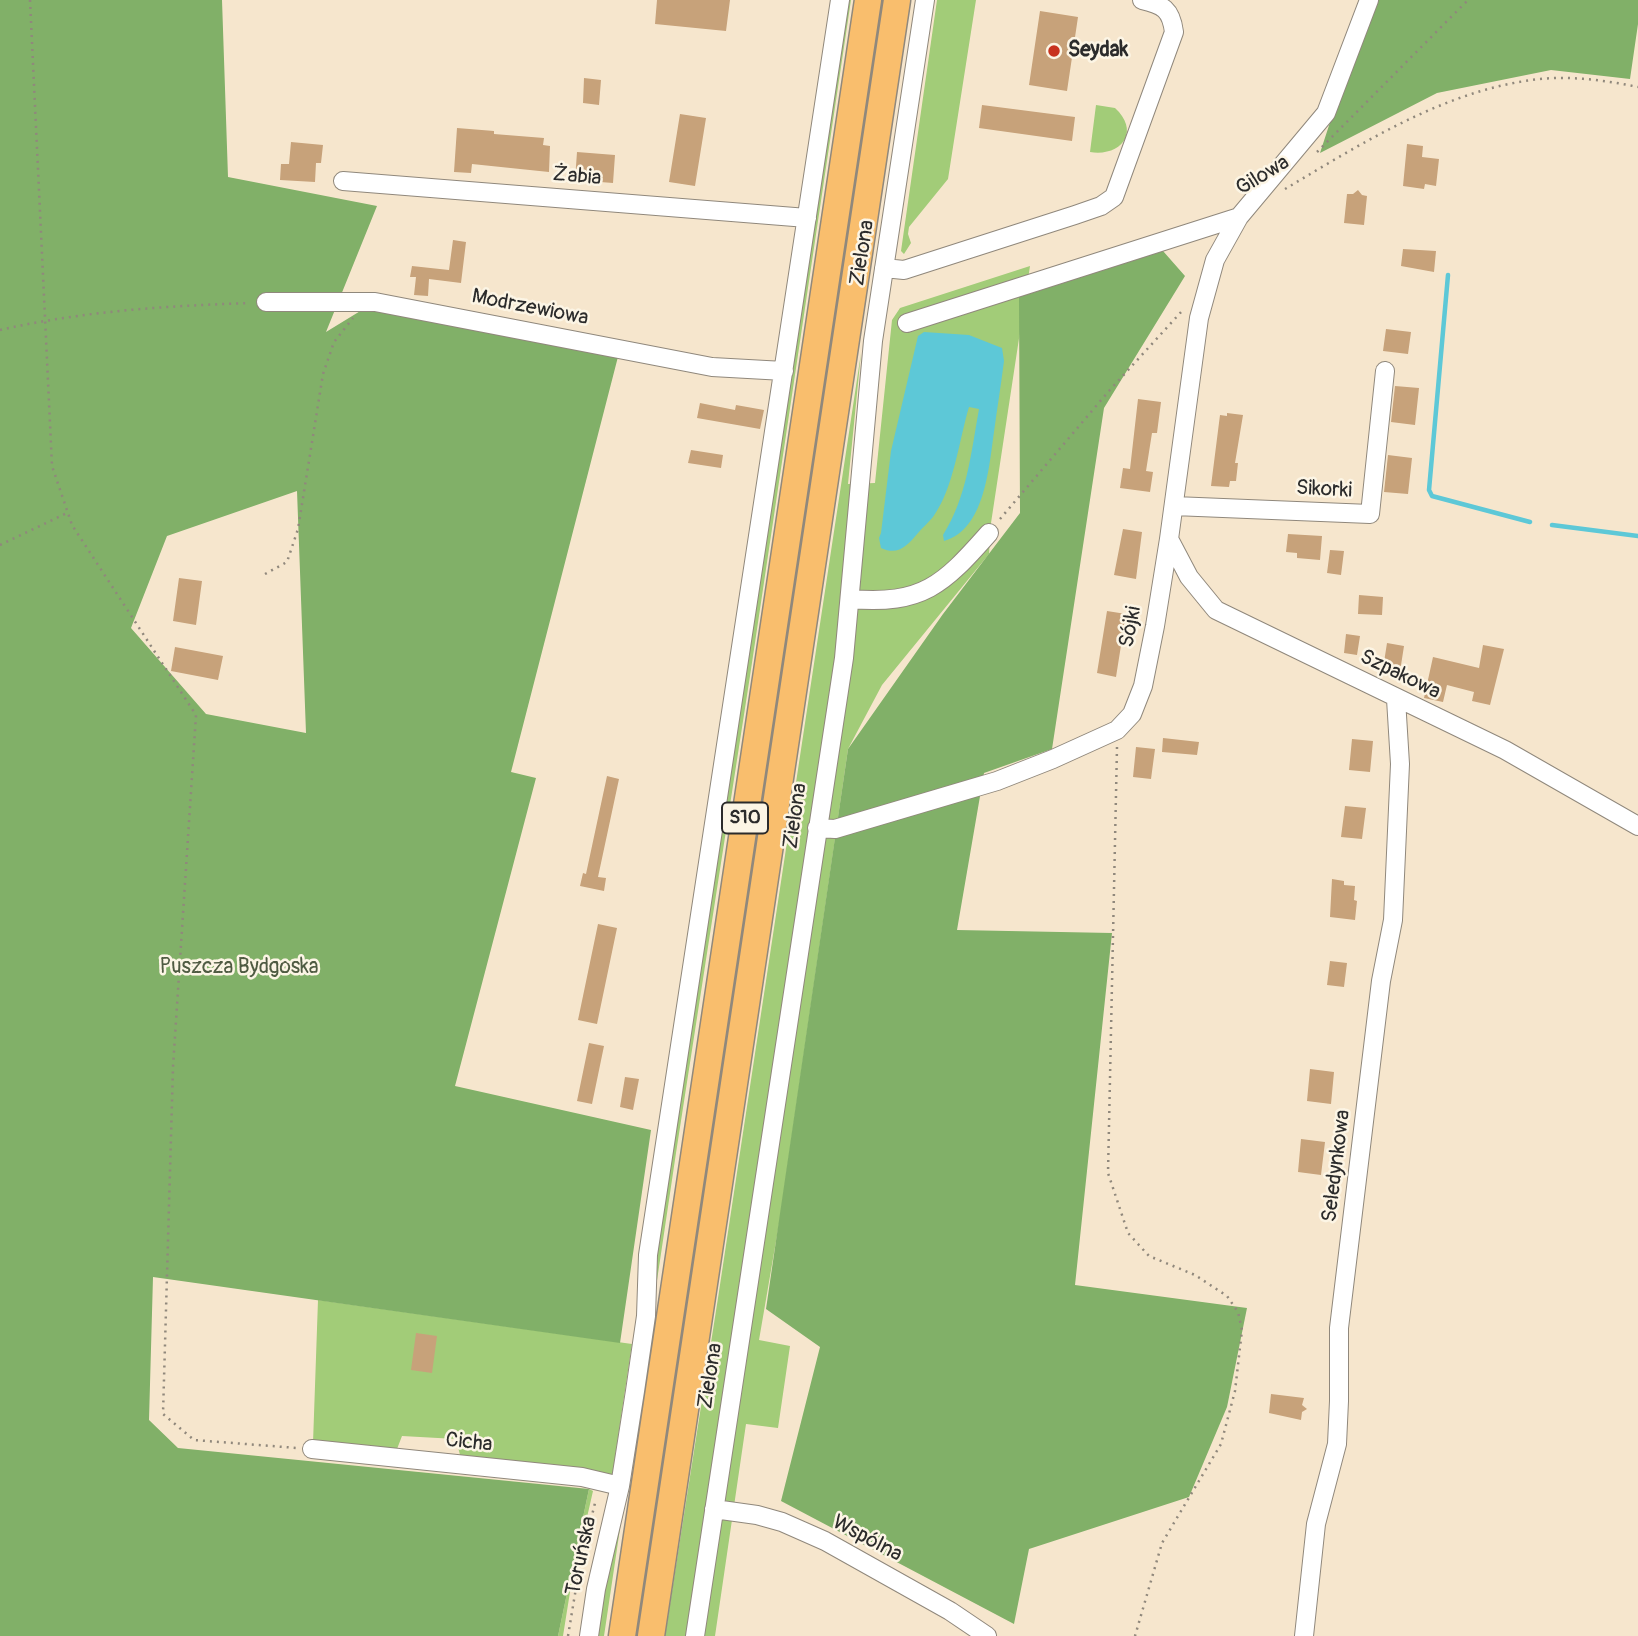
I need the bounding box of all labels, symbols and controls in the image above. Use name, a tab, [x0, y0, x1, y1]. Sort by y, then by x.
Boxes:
place label: Seydak	[1068, 38, 1128, 64]
marker: Seydak	[1046, 43, 1062, 59]
street label: Gilowa	[1232, 150, 1294, 202]
street label: Żabia	[552, 162, 602, 192]
street label: Zielona	[845, 218, 881, 288]
street label: Modrzewiowa	[469, 284, 591, 332]
street label: Sikorki	[1295, 476, 1353, 504]
street label: Sójki	[1115, 604, 1147, 650]
street label: Szpakowa	[1356, 645, 1444, 705]
street label: Zielona	[779, 782, 813, 850]
road number: S10	[722, 803, 768, 834]
park label: Puszcza Bydgoska	[159, 955, 319, 981]
street label: Seledynkowa	[1318, 1108, 1356, 1224]
street label: Zielona	[693, 1341, 729, 1411]
street label: Cicha	[444, 1428, 494, 1458]
street label: Wspólna	[828, 1510, 906, 1568]
street label: Toruńska	[561, 1514, 603, 1598]

